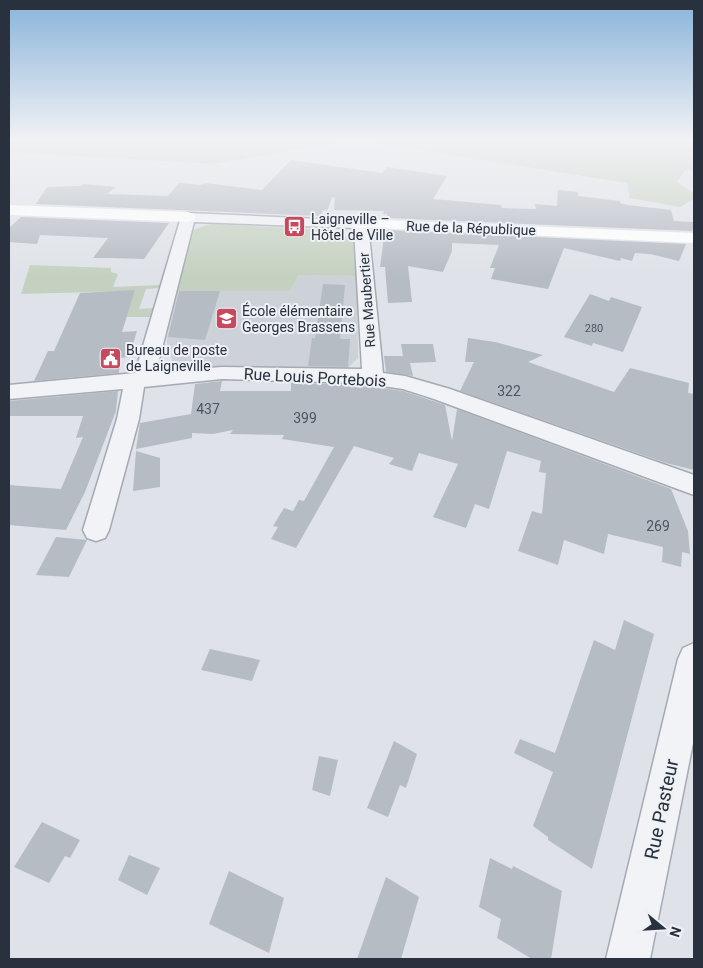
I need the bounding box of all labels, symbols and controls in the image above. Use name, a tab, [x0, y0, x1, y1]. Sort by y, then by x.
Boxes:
place label: Laigneville – Hôtel de Ville	[311, 211, 393, 243]
bus stop icon: Laigneville – Hôtel de Ville	[283, 215, 307, 239]
street label: Rue de la République	[406, 218, 536, 238]
street label: Rue Maubertier	[356, 252, 378, 348]
place label: École élémentaire Georges Brassens	[242, 302, 355, 335]
school or university icon: École élémentaire Georges Brassens	[214, 307, 238, 331]
house number: 280	[585, 322, 603, 335]
place label: Bureau de poste de Laigneville	[126, 342, 227, 374]
public building icon: Bureau de poste de Laigneville	[98, 346, 122, 370]
street label: Rue Louis Portebois	[243, 364, 387, 391]
house number: 322	[497, 383, 521, 399]
house number: 437	[196, 401, 220, 417]
house number: 399	[293, 410, 317, 426]
house number: 269	[646, 518, 670, 534]
street label: Rue Pasteur	[640, 756, 683, 861]
north arrow	[638, 903, 688, 953]
text: N	[666, 925, 685, 939]

